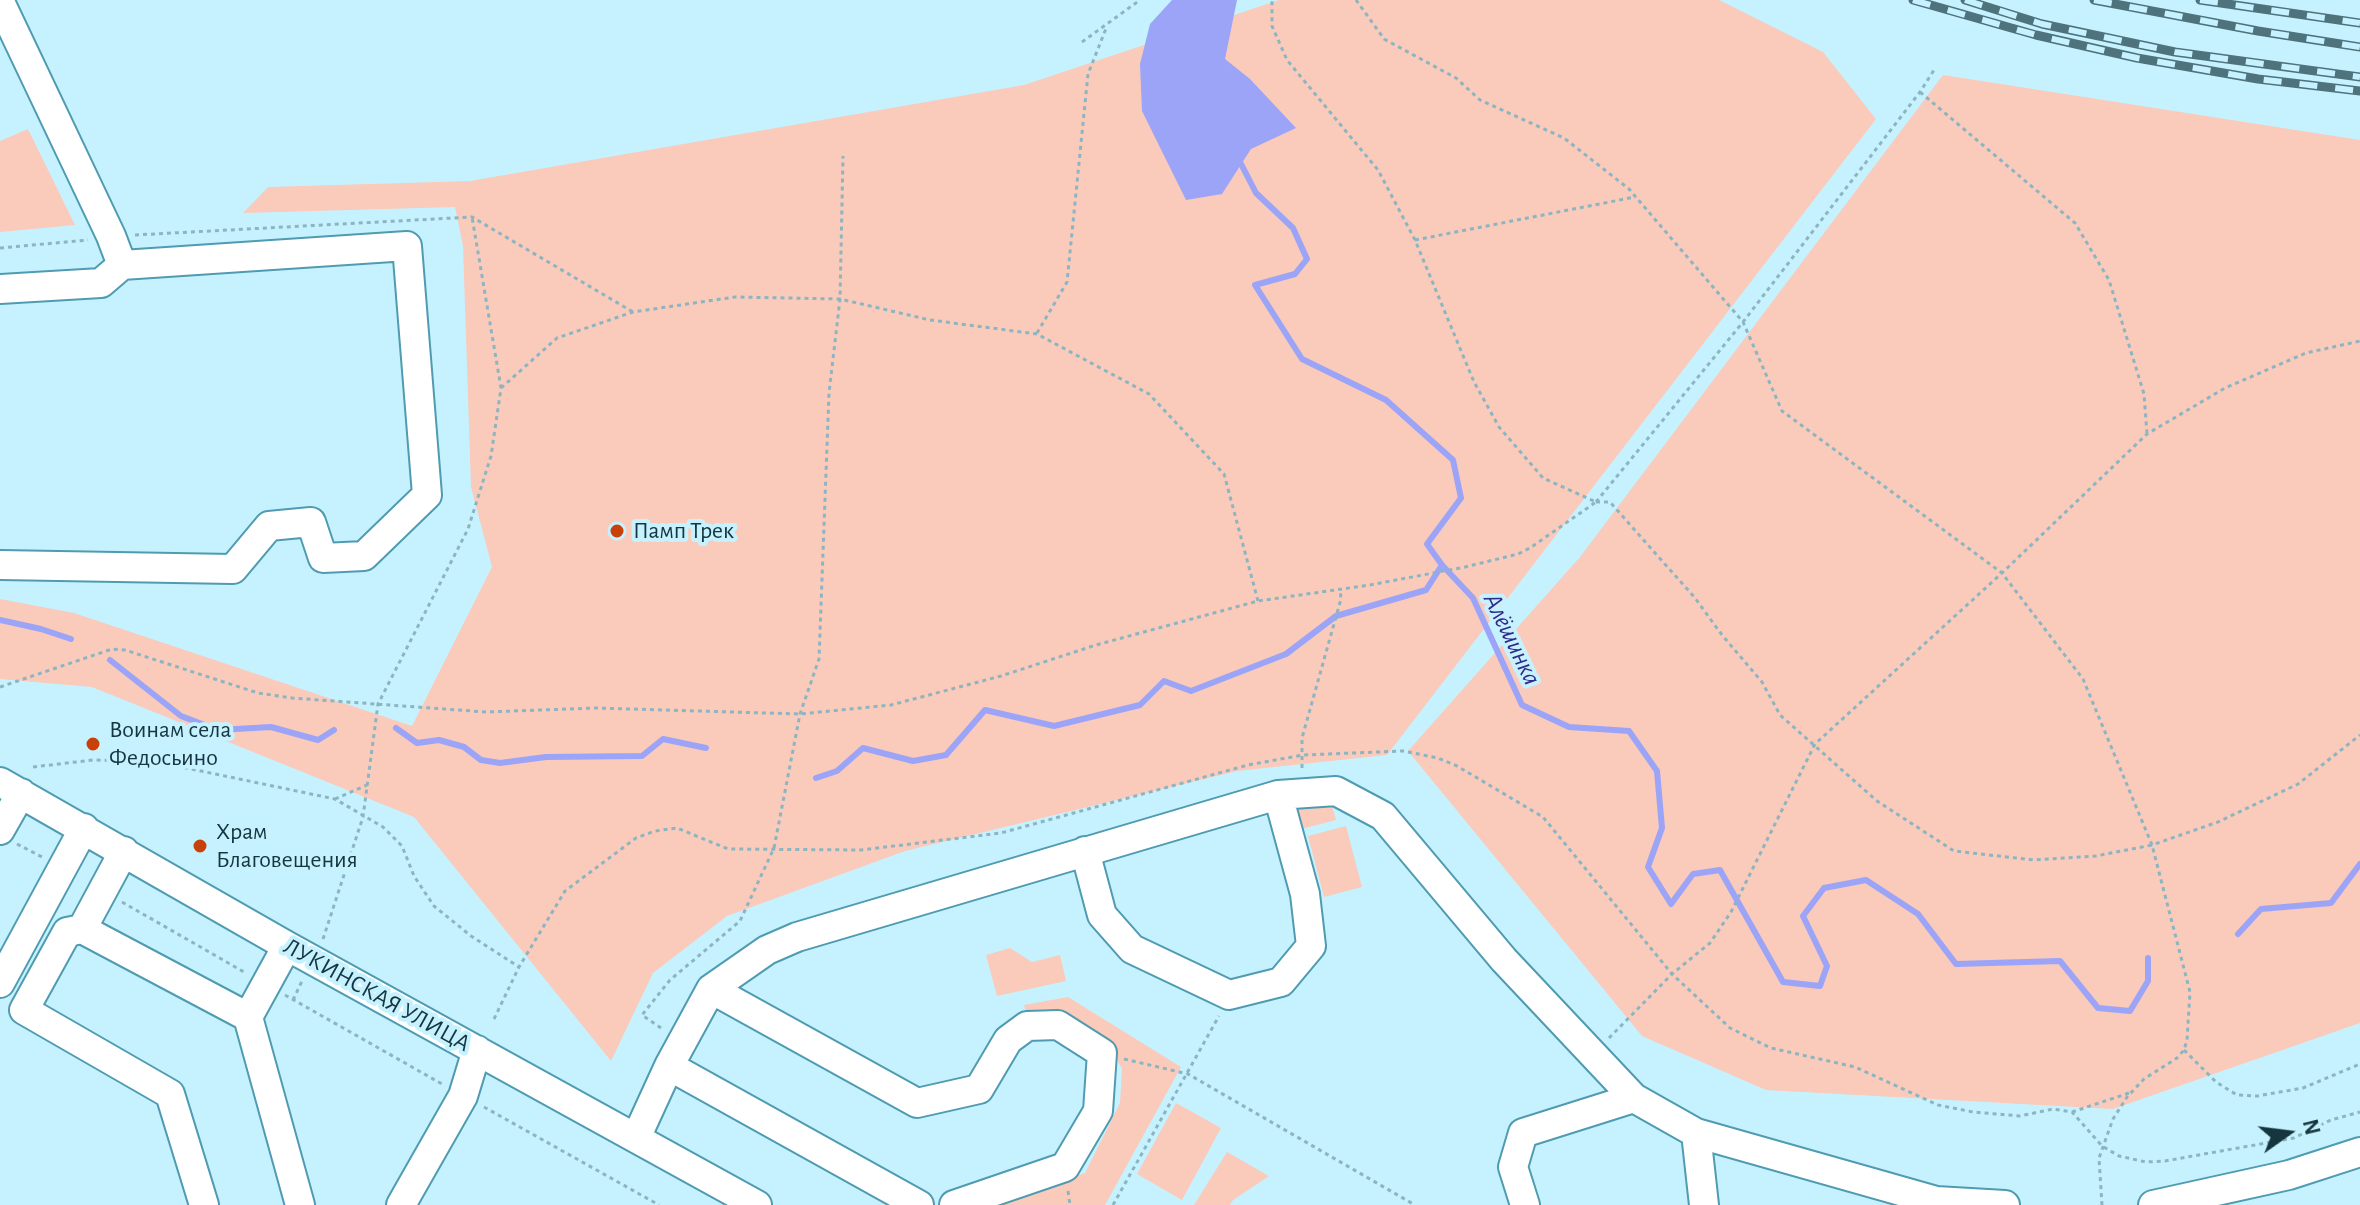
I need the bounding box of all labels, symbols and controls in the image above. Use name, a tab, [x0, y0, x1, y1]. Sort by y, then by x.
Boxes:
place label: Памп Трек	[633, 517, 734, 545]
marker: Памп Трек	[608, 522, 626, 540]
water label: Алёшинка	[1476, 588, 1548, 690]
place label: Воинам села Федосьино	[109, 716, 231, 772]
marker: Воинам села Федосьино	[84, 735, 102, 753]
place label: Храм Благовещения	[216, 818, 358, 874]
marker: Храм Благовещения	[191, 837, 209, 855]
street label: ЛУКИНСКАЯ УЛИЦА	[279, 932, 475, 1058]
north arrow	[2248, 1093, 2328, 1173]
text: N	[2299, 1117, 2324, 1137]

